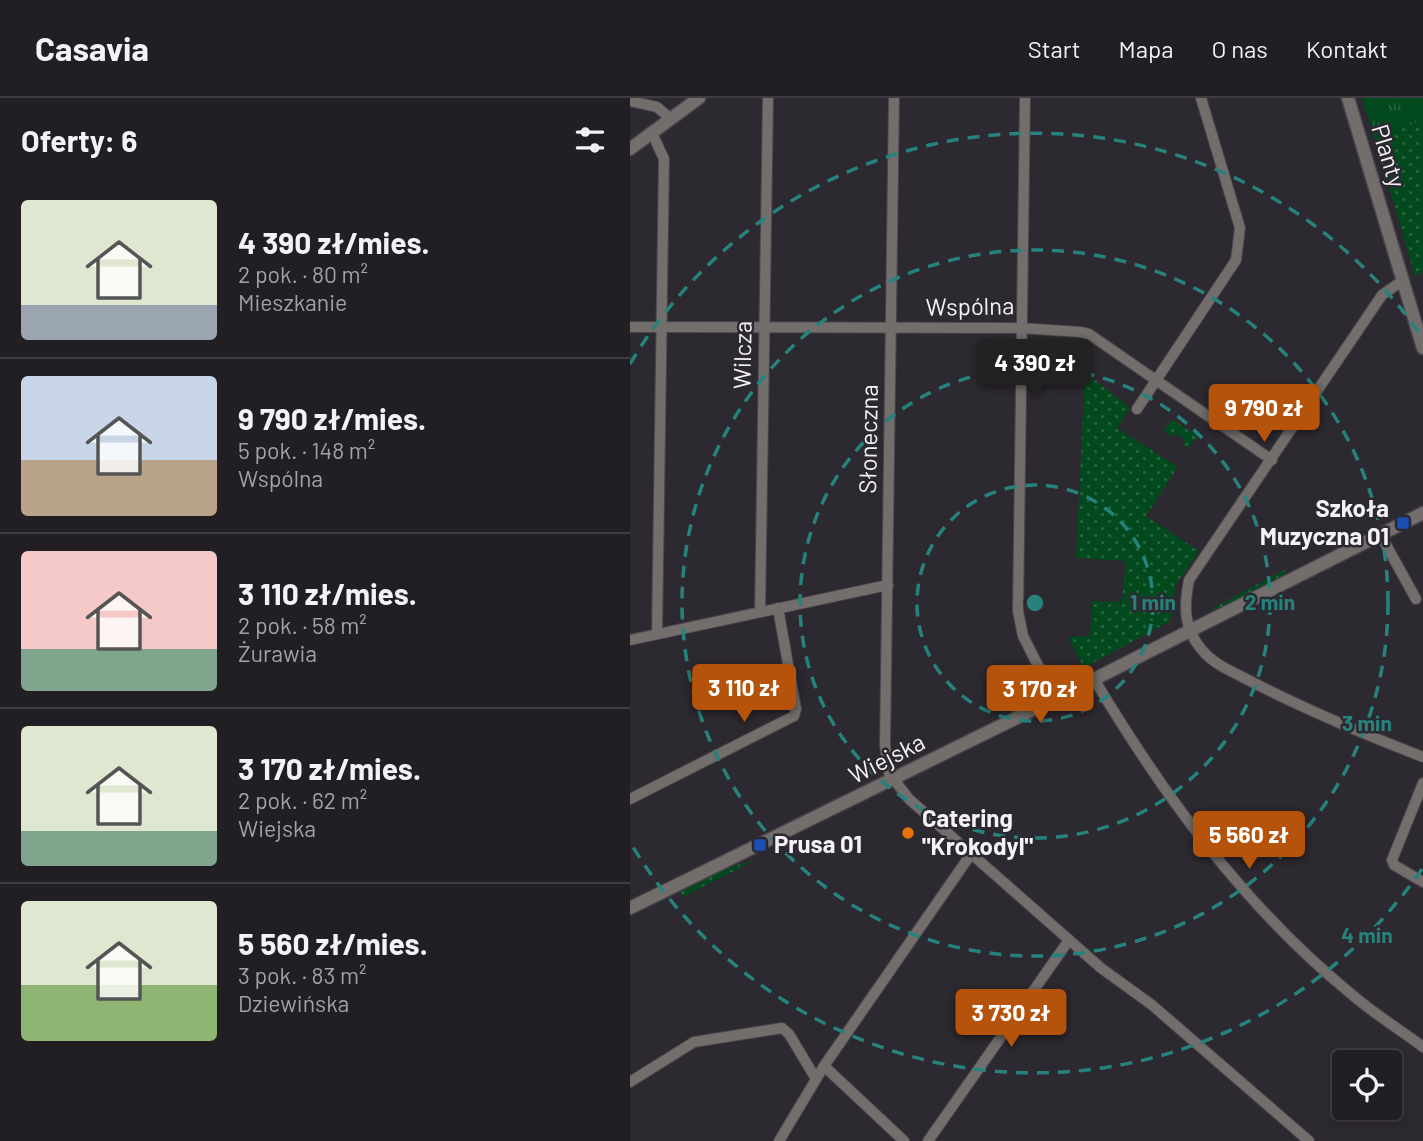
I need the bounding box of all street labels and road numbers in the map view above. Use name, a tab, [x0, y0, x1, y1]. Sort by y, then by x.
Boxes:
street label: Planty	[1366, 120, 1413, 191]
street label: Wspólna	[925, 290, 1015, 321]
street label: Wilcza	[726, 321, 757, 389]
street label: Słoneczna	[852, 384, 883, 494]
street label: Wiejska	[843, 726, 929, 789]

